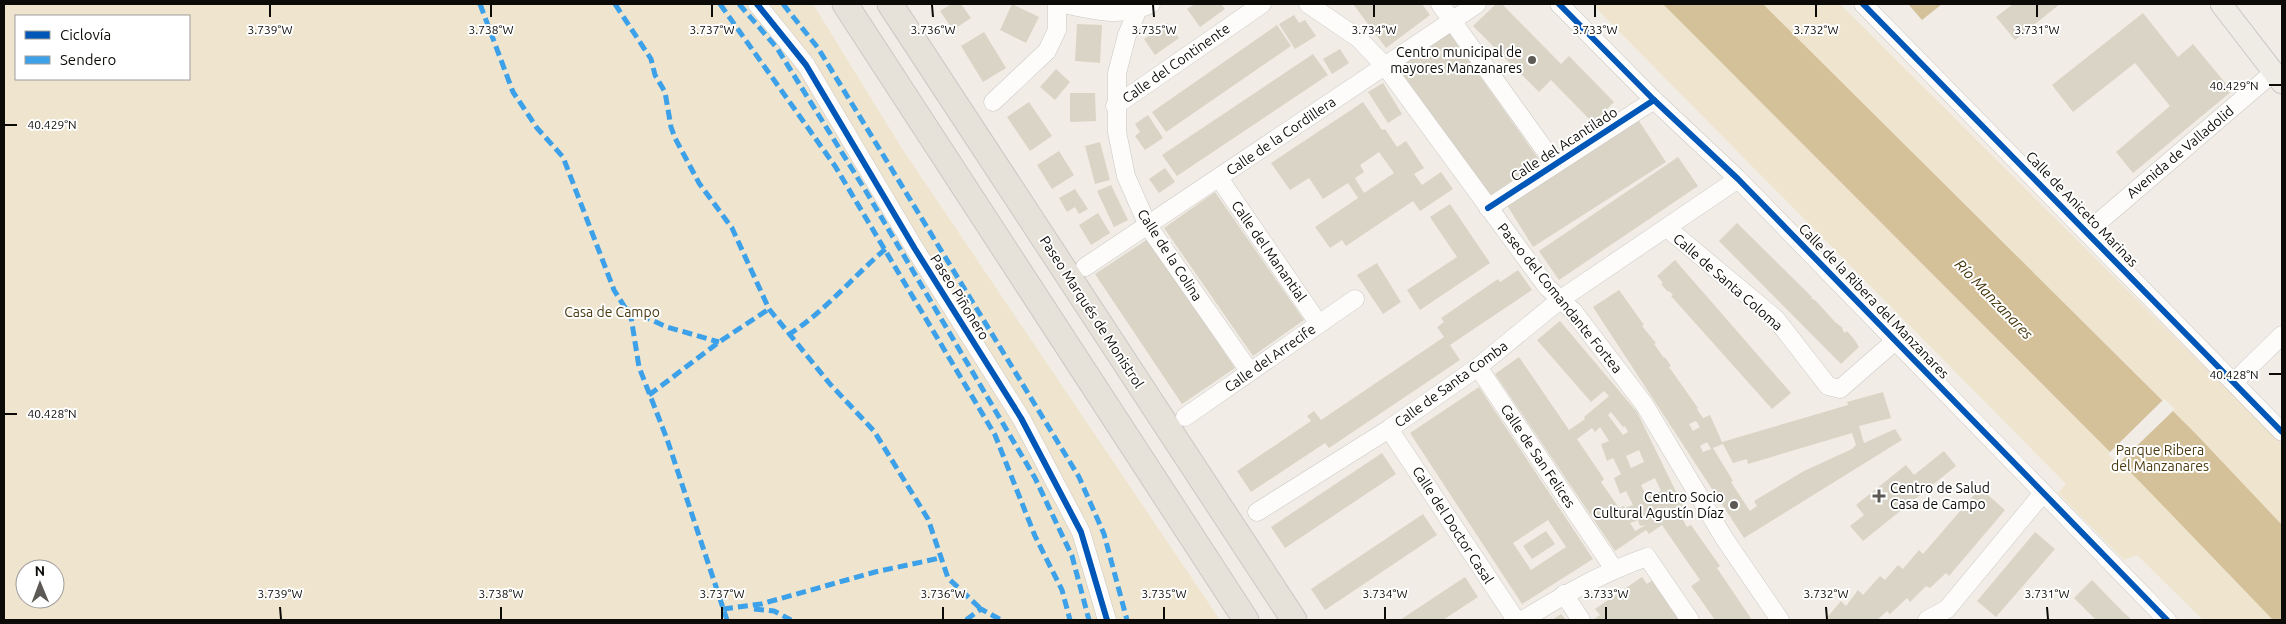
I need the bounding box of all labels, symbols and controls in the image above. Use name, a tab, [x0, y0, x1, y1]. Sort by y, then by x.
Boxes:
legend	[15, 15, 190, 80]
street label: Calle del Continente	[1119, 20, 1233, 106]
text: 3.739°W	[248, 23, 293, 36]
text: 3.738°W	[469, 23, 514, 36]
text: 3.737°W	[690, 23, 735, 36]
text: 3.736°W	[911, 23, 956, 36]
text: 3.735°W	[1132, 23, 1177, 36]
text: 3.734°W	[1352, 23, 1397, 36]
text: 3.733°W	[1573, 23, 1618, 36]
text: 3.732°W	[1794, 23, 1839, 36]
text: 3.731°W	[2015, 23, 2060, 36]
text: Ciclovía	[60, 26, 111, 43]
place label: Centro municipal de mayores Manzanares	[1390, 44, 1522, 76]
text: Sendero	[60, 51, 116, 68]
marker: Centro municipal de mayores Manzanares	[1526, 54, 1538, 66]
text: 40.429°N	[2209, 79, 2259, 92]
street label: Calle de la Cordillera	[1223, 93, 1339, 179]
street label: Avenida de Valladolid	[2123, 103, 2237, 201]
street label: Calle del Acantilado	[1508, 104, 1620, 184]
text: 40.429°N	[27, 118, 77, 131]
street label: Calle de Aniceto Marinas	[2023, 148, 2141, 270]
street label: Calle del Manantial	[1228, 198, 1310, 305]
street label: Calle de la Colina	[1134, 206, 1206, 304]
street label: Paseo del Comandante Fortea	[1494, 220, 1626, 376]
street label: Calle de la Ribera del Manzanares	[1796, 220, 1952, 382]
street label: Calle de Santa Coloma	[1670, 230, 1786, 334]
street label: Paseo Marqués de Monistrol	[1037, 233, 1147, 391]
street label: Paseo Piñonero	[927, 251, 993, 343]
water label: Río Manzanares	[1952, 255, 2037, 343]
park label: Casa de Campo	[564, 304, 660, 320]
street label: Calle del Arrecife	[1221, 321, 1319, 395]
street label: Calle de Santa Comba	[1391, 338, 1511, 430]
text: 40.428°N	[2209, 368, 2259, 381]
street label: Calle de San Felices	[1497, 401, 1579, 511]
text: 40.428°N	[27, 407, 77, 420]
park label: Parque Ribera del Manzanares	[2111, 442, 2209, 474]
street label: Calle del Doctor Casal	[1409, 463, 1497, 587]
place label: Centro de Salud Casa de Campo	[1890, 480, 1990, 512]
place label: Centro Socio Cultural Agustín Díaz	[1593, 489, 1724, 521]
marker: Centro de Salud Casa de Campo	[1872, 489, 1886, 503]
marker: Centro Socio Cultural Agustín Díaz	[1728, 499, 1740, 511]
north arrow	[15, 559, 65, 609]
text: N	[34, 563, 45, 579]
text: 3.739°W	[258, 587, 303, 600]
text: 3.738°W	[479, 587, 524, 600]
text: 3.737°W	[700, 587, 745, 600]
text: 3.736°W	[921, 587, 966, 600]
text: 3.735°W	[1142, 587, 1187, 600]
text: 3.734°W	[1363, 587, 1408, 600]
text: 3.733°W	[1584, 587, 1629, 600]
text: 3.732°W	[1804, 587, 1849, 600]
text: 3.731°W	[2025, 587, 2070, 600]

